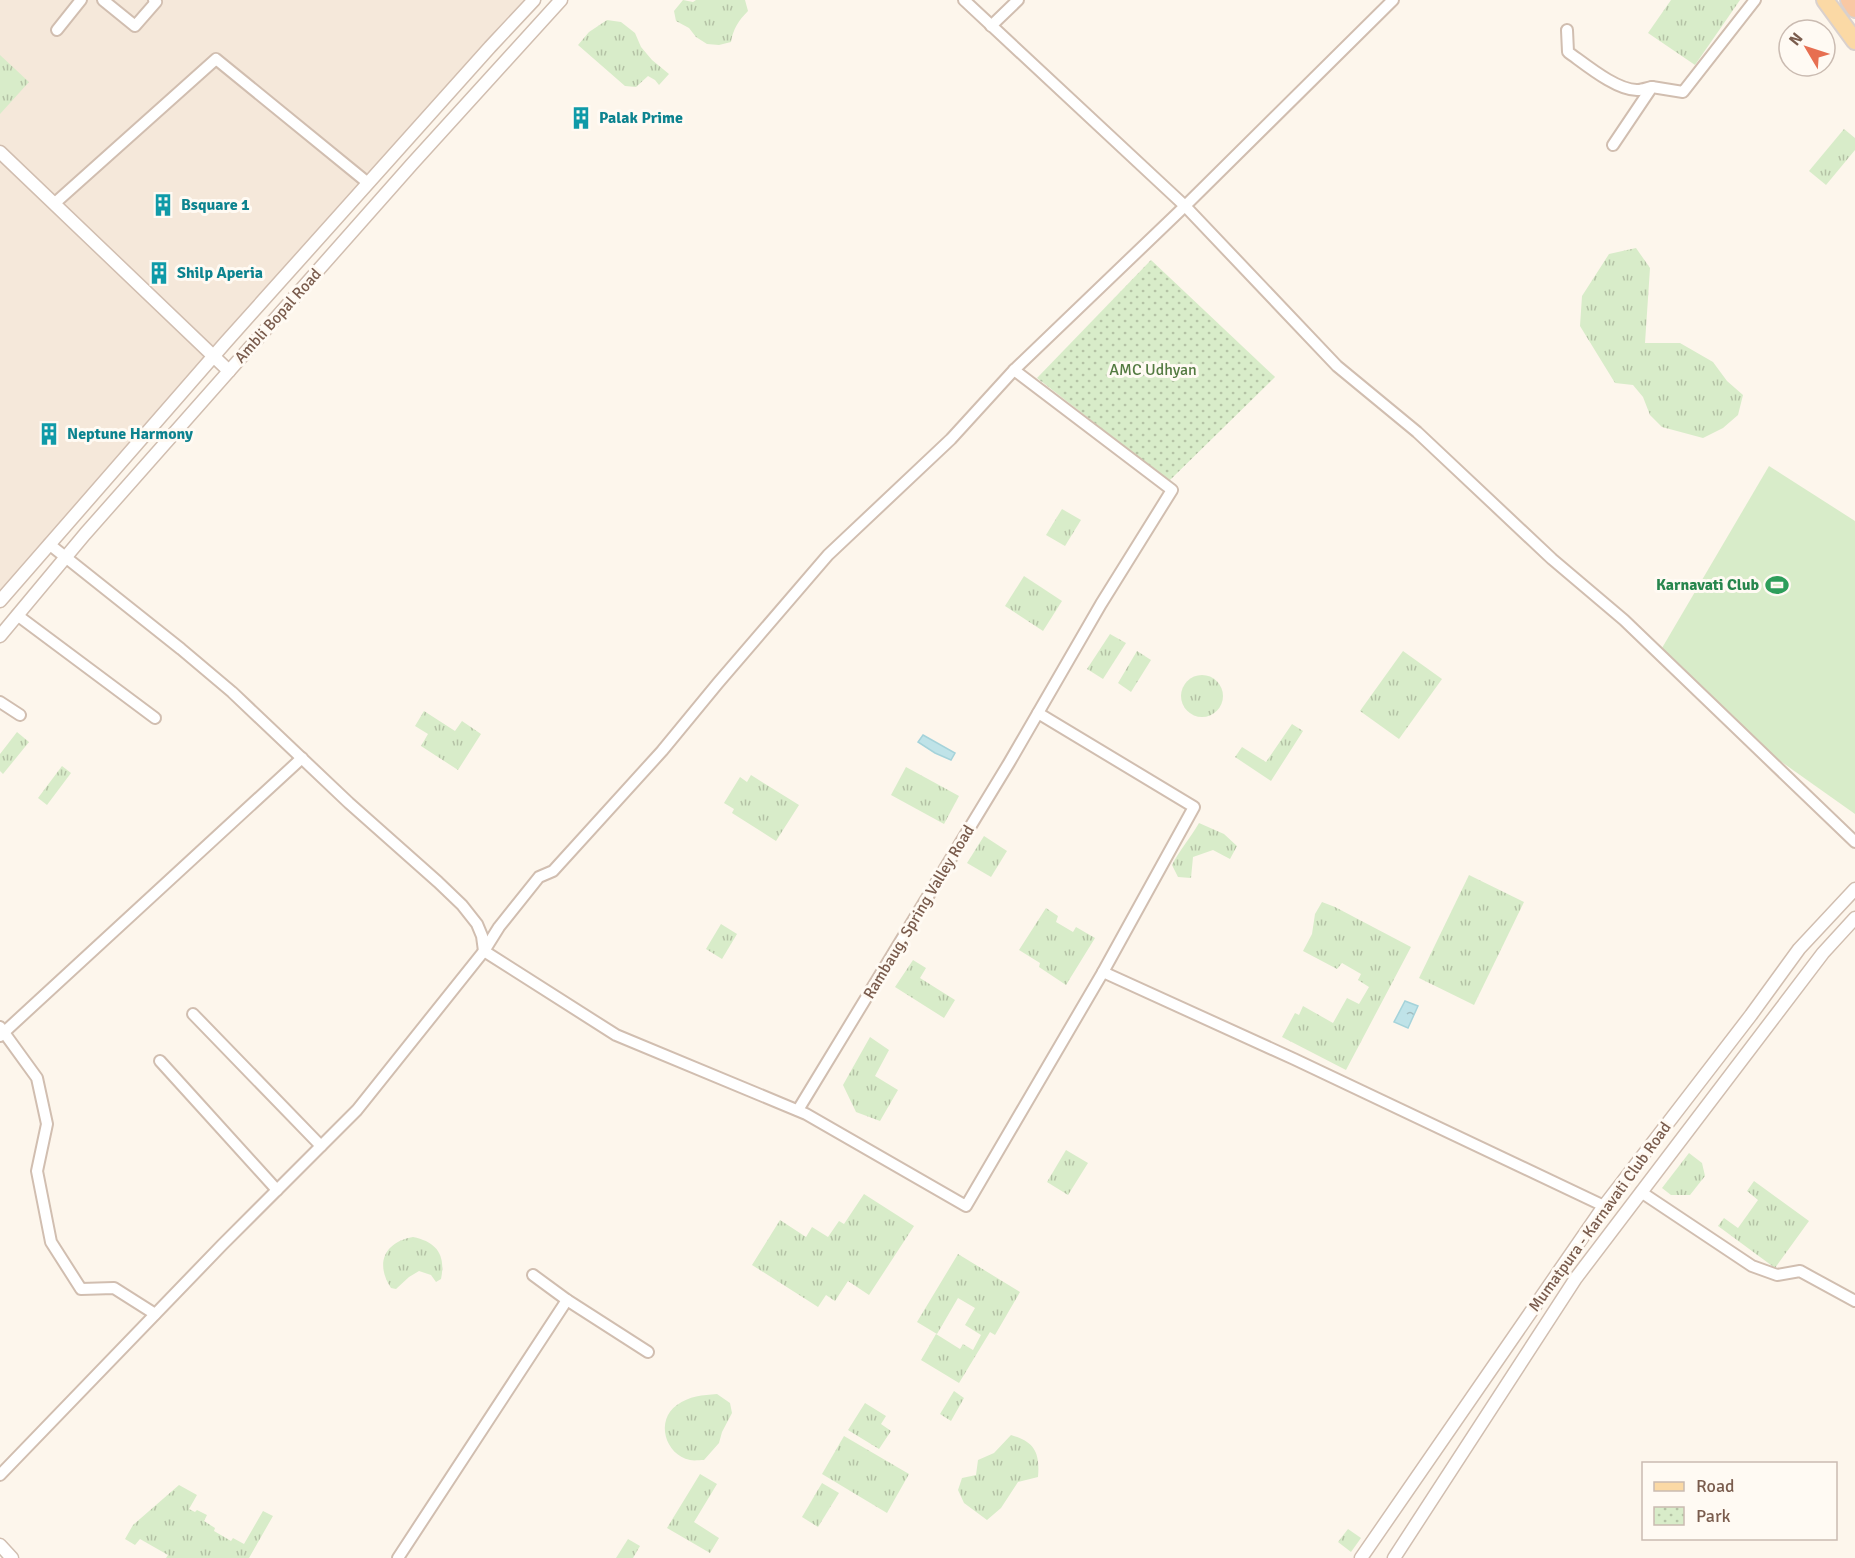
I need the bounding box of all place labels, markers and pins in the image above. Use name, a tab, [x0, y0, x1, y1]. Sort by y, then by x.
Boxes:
building icon: Palak Prime	[568, 105, 594, 131]
place label: Palak Prime	[599, 108, 683, 128]
building icon: Bsquare 1	[150, 192, 176, 218]
place label: Bsquare 1	[181, 195, 250, 215]
building icon: Shilp Aperia	[146, 260, 172, 286]
place label: Shilp Aperia	[177, 263, 263, 283]
building icon: Neptune Harmony	[36, 421, 62, 447]
place label: Neptune Harmony	[67, 424, 193, 444]
sports icon: Karnavati Club	[1764, 572, 1790, 598]
place label: Karnavati Club	[1656, 575, 1759, 595]

